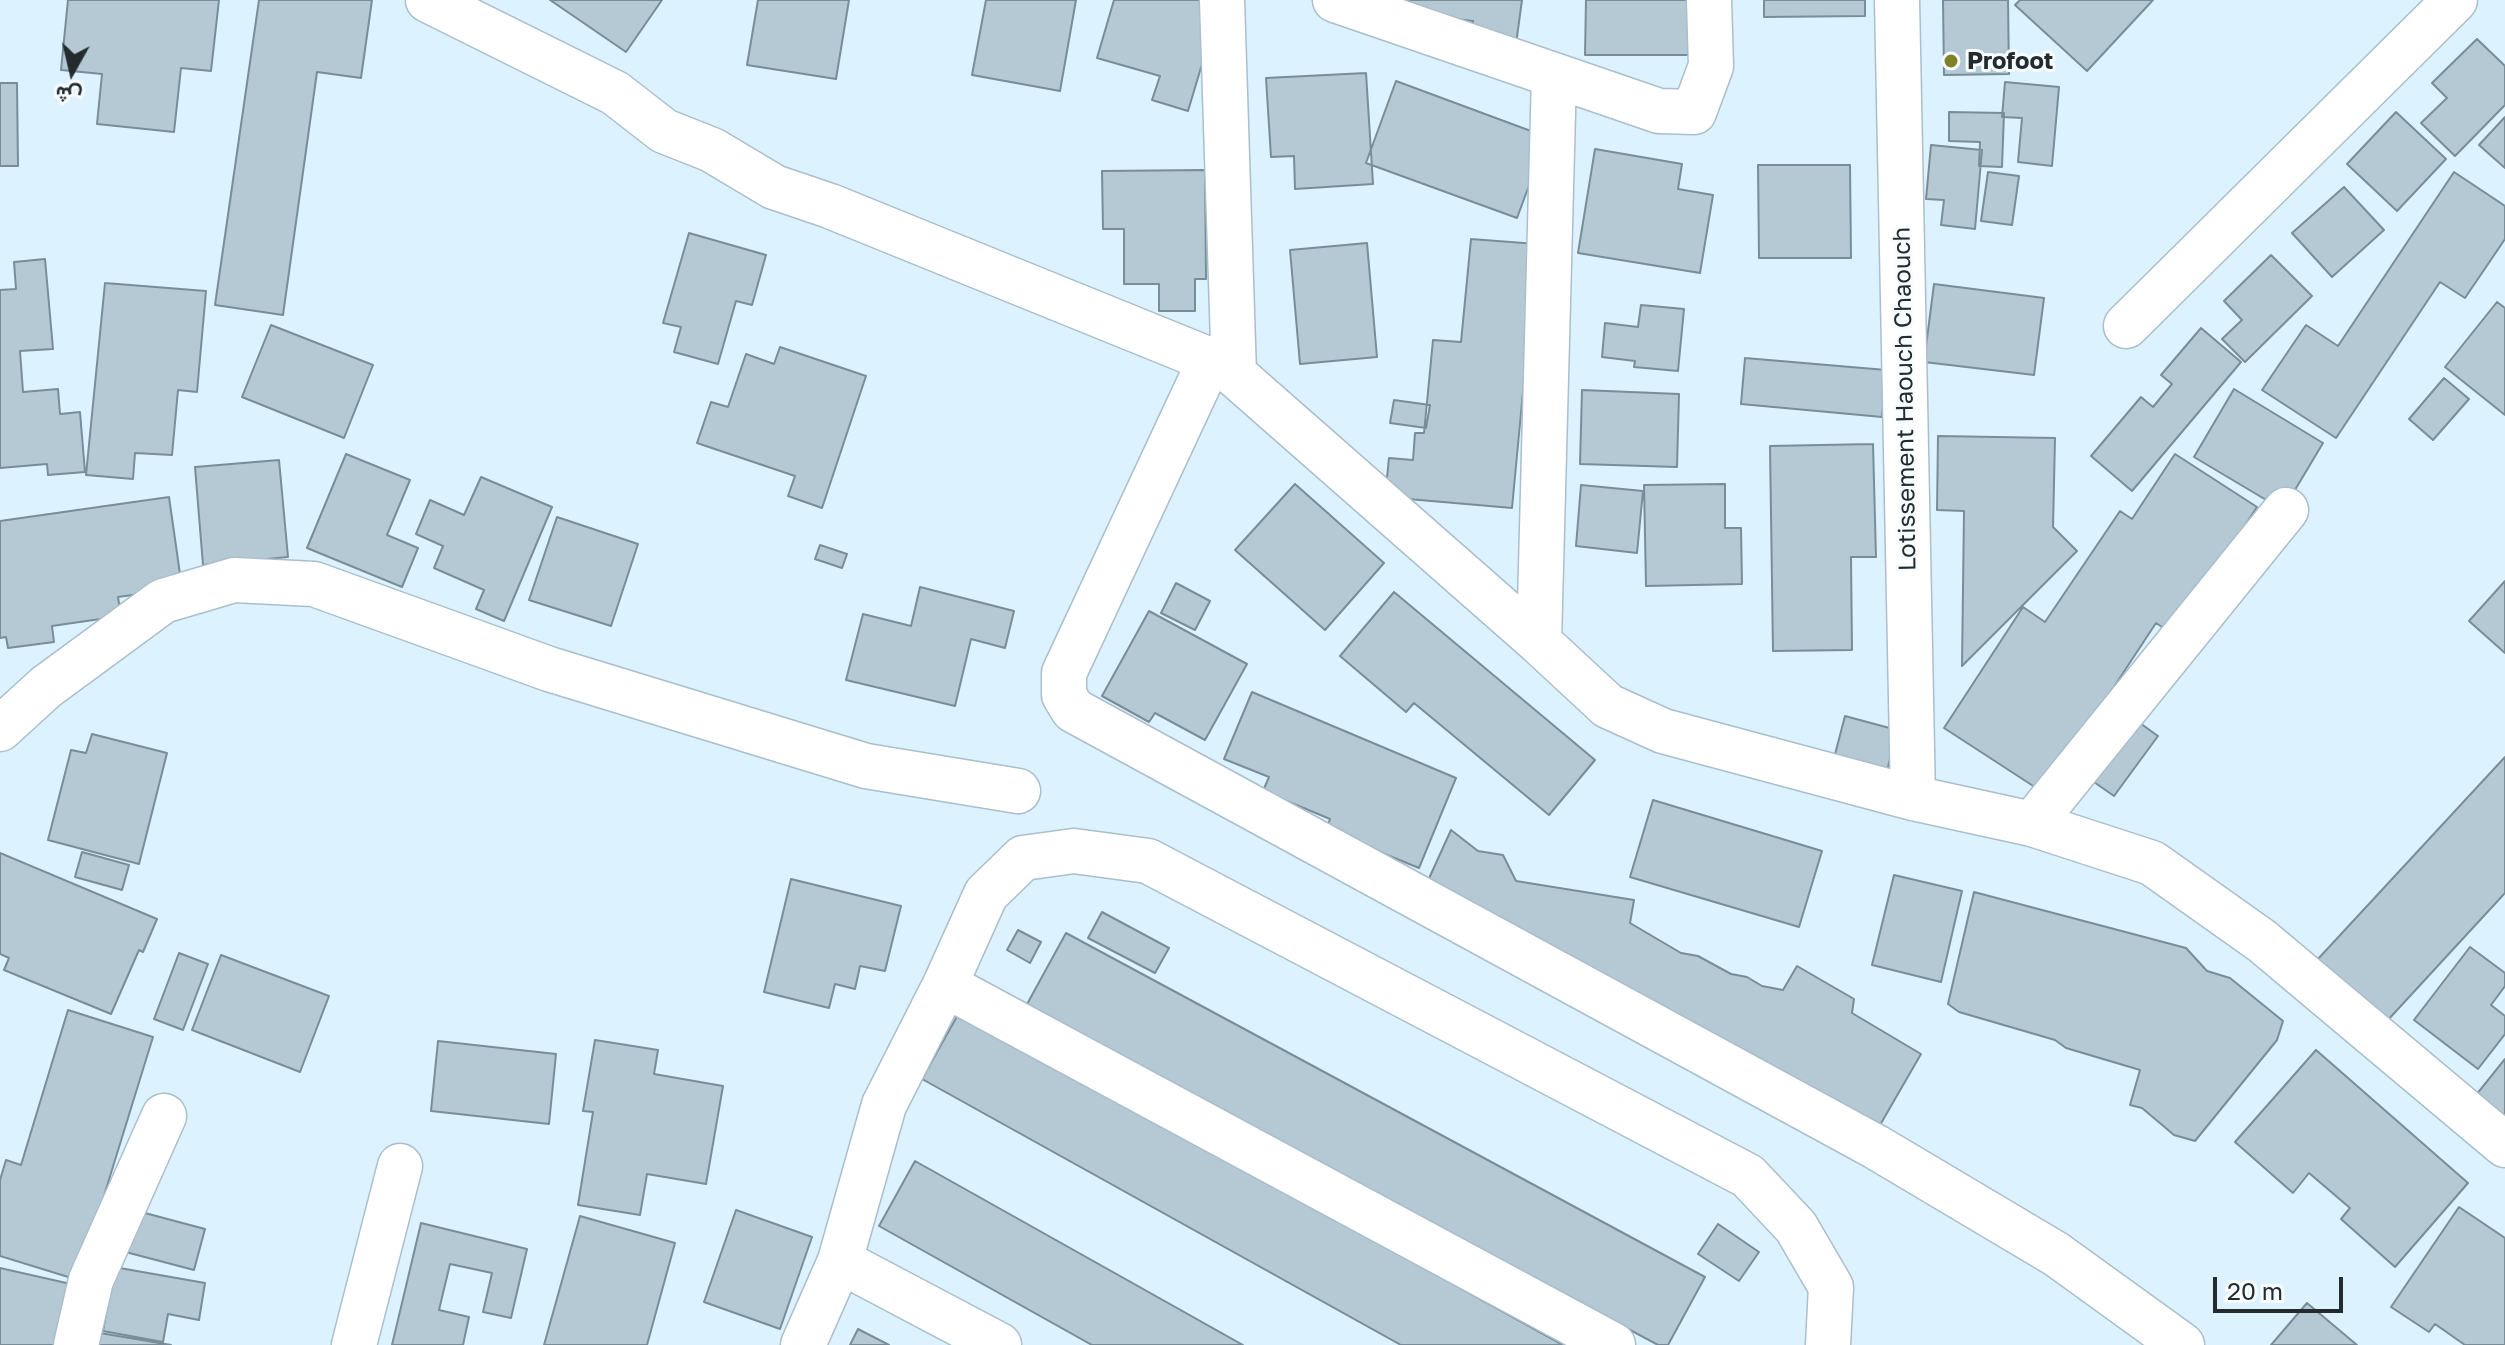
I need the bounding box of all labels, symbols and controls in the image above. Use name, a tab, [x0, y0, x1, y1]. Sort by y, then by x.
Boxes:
north arrow	[32, 32, 112, 112]
place label: Profoot	[1967, 47, 2053, 75]
marker: Profoot	[1942, 52, 1960, 70]
text: ش	[54, 81, 84, 111]
street label: Lotissement Haouch Chaouch	[1888, 227, 1922, 571]
scale bar	[2217, 1261, 2347, 1311]
text: 20 m	[2227, 1276, 2283, 1305]

